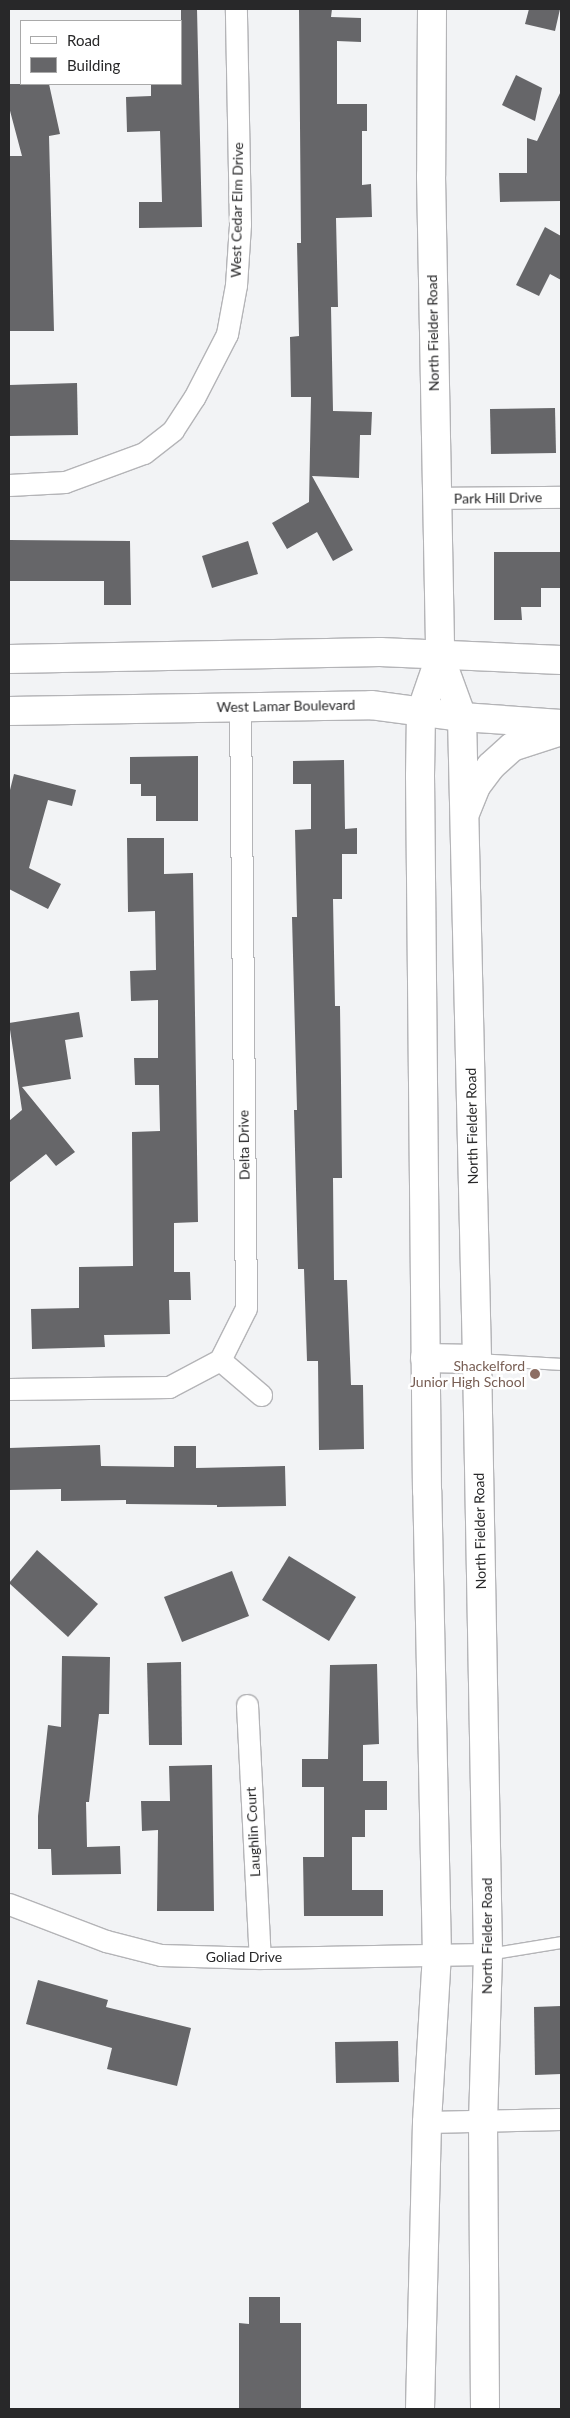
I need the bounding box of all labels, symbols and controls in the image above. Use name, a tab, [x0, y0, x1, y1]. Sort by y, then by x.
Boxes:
legend	[20, 20, 182, 85]
text: Road	[67, 31, 100, 49]
text: Building	[67, 56, 120, 74]
street label: West Cedar Elm Drive	[227, 142, 247, 278]
street label: North Fielder Road	[424, 274, 442, 392]
street label: Park Hill Drive	[454, 489, 542, 507]
street label: West Lamar Boulevard	[216, 696, 356, 716]
street label: North Fielder Road	[463, 1067, 481, 1185]
street label: Delta Drive	[235, 1110, 253, 1180]
place label: Shackelford Junior High School	[410, 1358, 525, 1390]
marker: Shackelford Junior High School	[529, 1368, 541, 1380]
street label: North Fielder Road	[471, 1472, 489, 1590]
street label: Laughlin Court	[242, 1787, 264, 1877]
street label: North Fielder Road	[479, 1878, 495, 1994]
street label: Goliad Drive	[206, 1949, 282, 1965]

